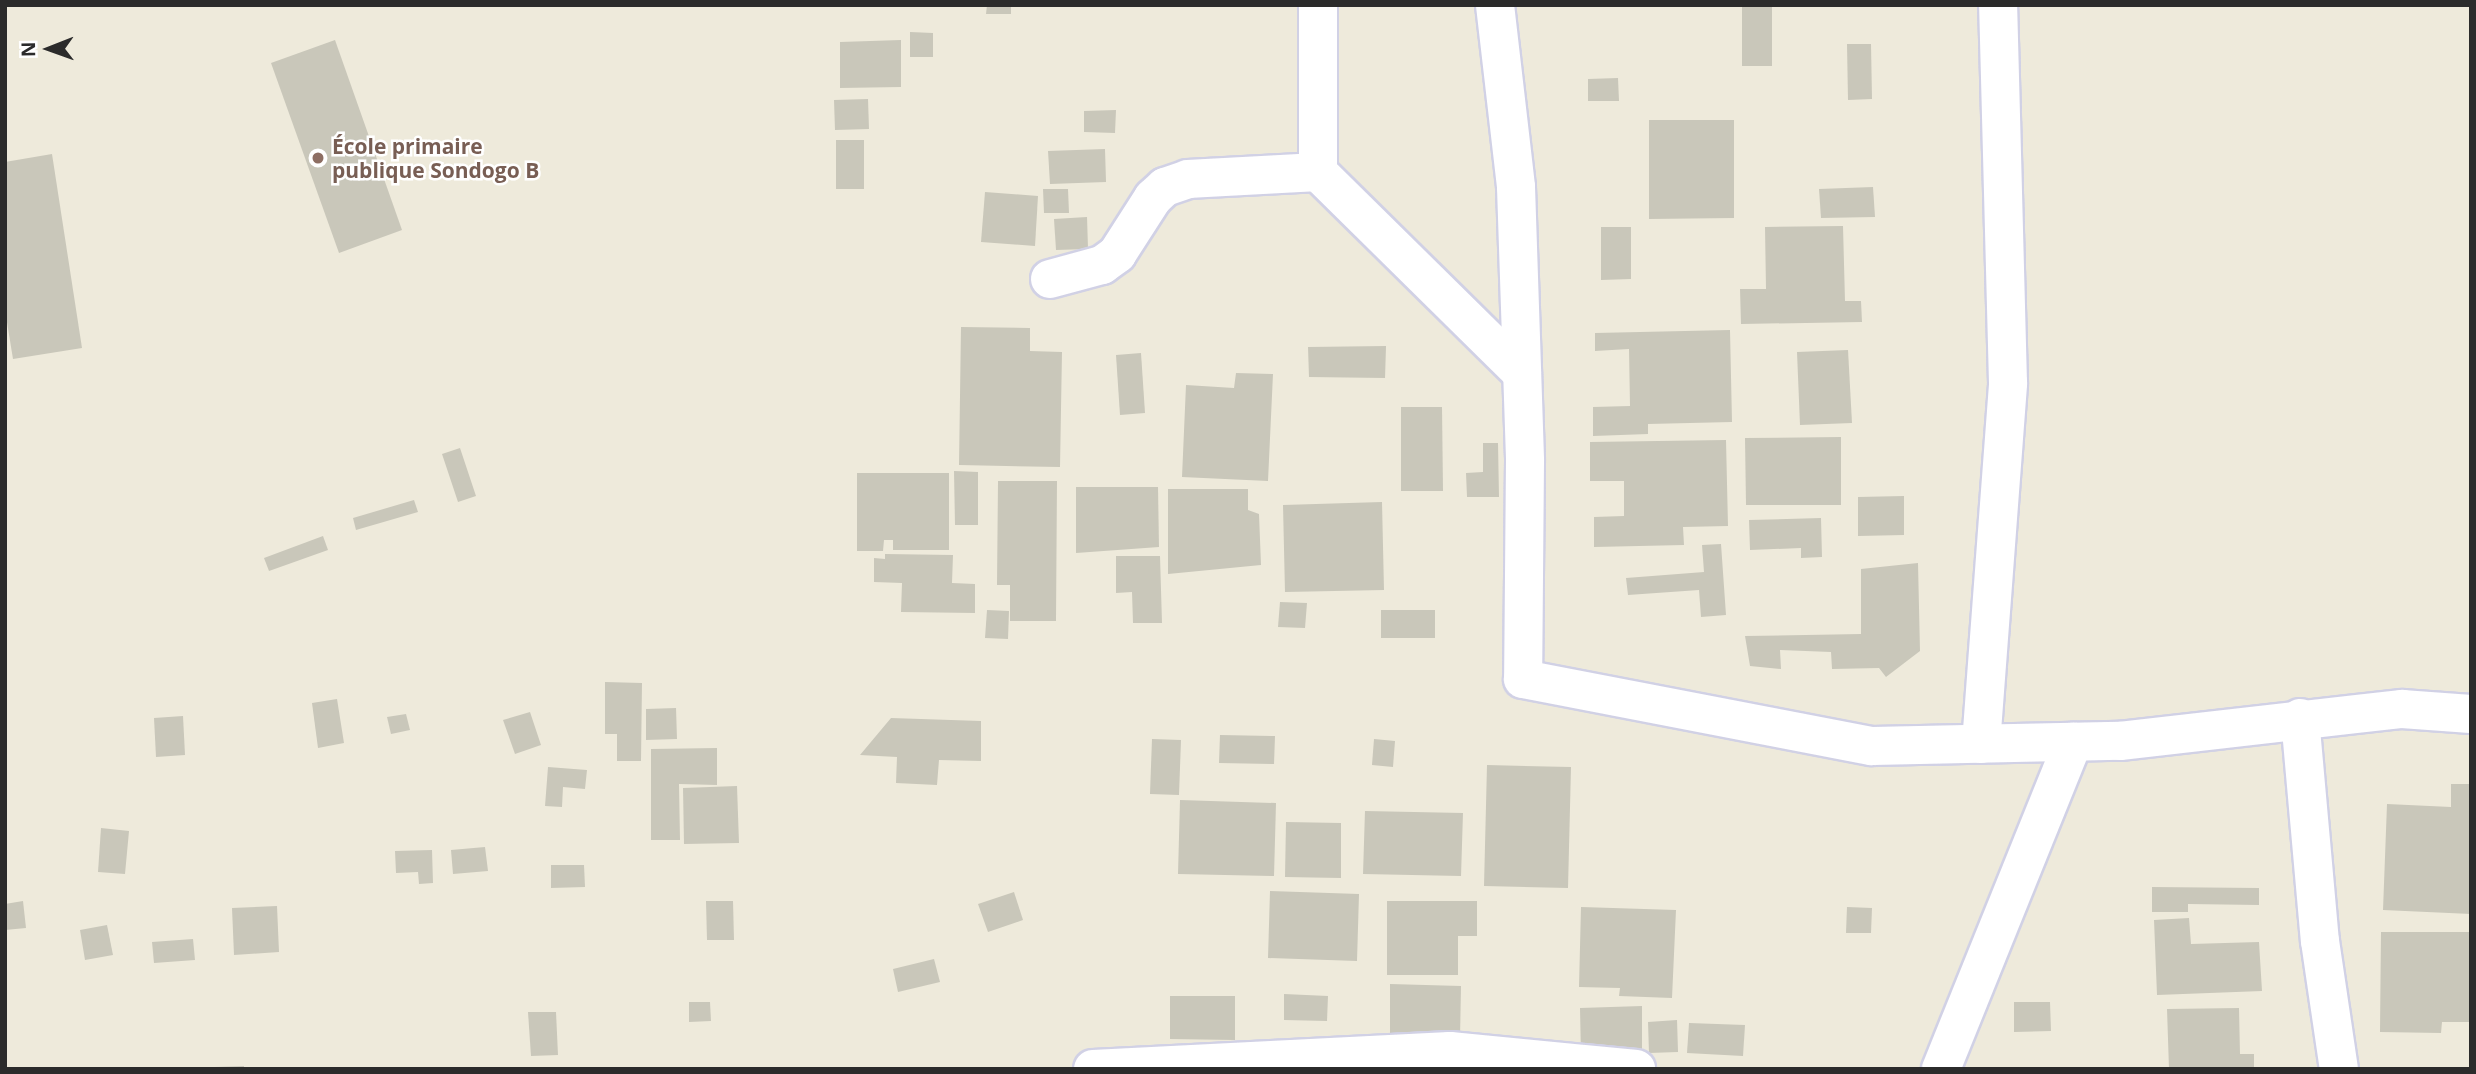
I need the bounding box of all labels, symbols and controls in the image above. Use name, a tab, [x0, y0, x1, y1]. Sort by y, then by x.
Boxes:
north arrow	[14, 14, 84, 84]
text: N	[15, 41, 41, 57]
place label: École primaire publique Sondogo B	[332, 133, 539, 183]
marker: École primaire publique Sondogo B	[310, 150, 326, 166]

